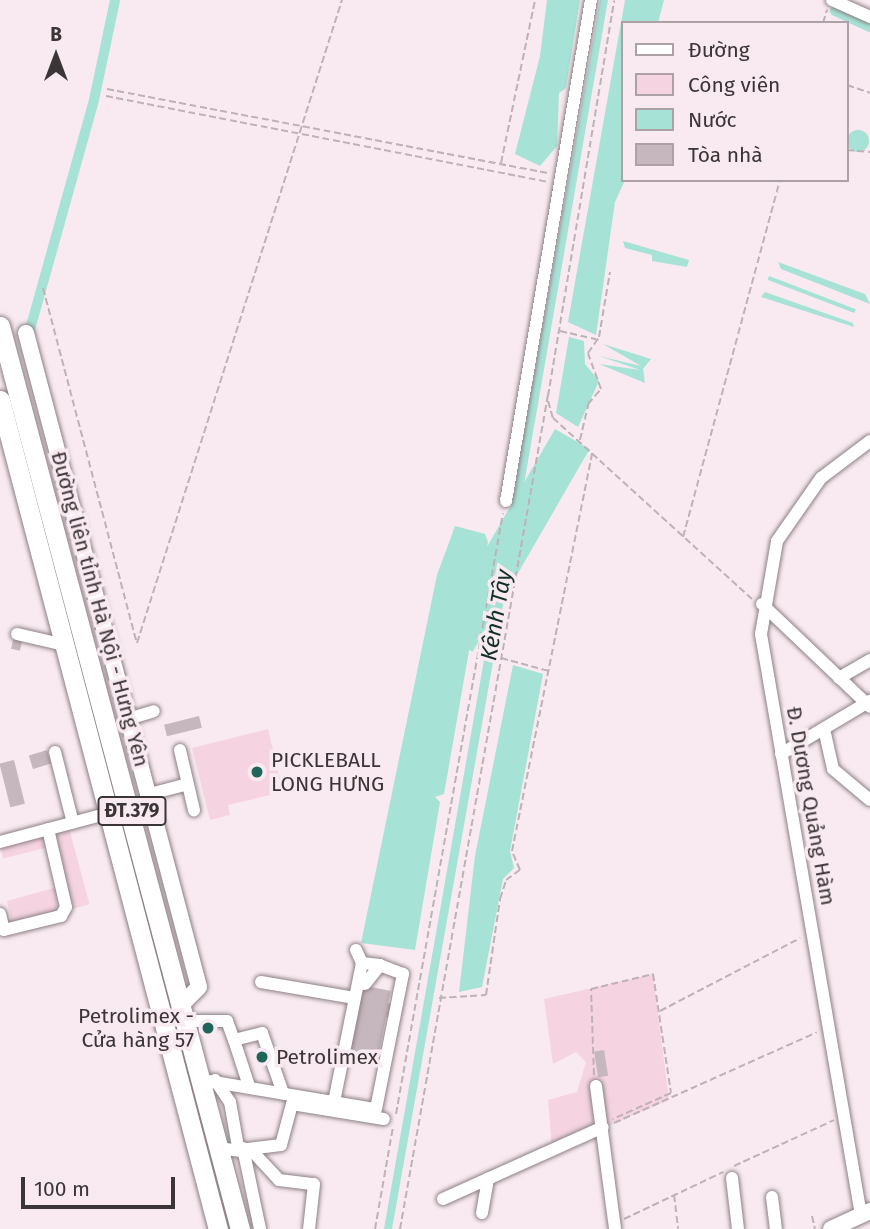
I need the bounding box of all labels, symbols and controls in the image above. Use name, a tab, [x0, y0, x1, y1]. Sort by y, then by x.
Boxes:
north arrow	[21, 21, 91, 91]
legend	[622, 21, 849, 182]
text: B	[50, 23, 62, 46]
text: Đường	[688, 37, 750, 63]
text: Công viên	[688, 72, 780, 98]
text: Nước	[688, 107, 737, 133]
text: Tòa nhà	[688, 142, 763, 168]
street label: Đường liên tỉnh Hà Nội - Hưng Yên	[46, 449, 154, 769]
water label: Kênh Tây	[474, 567, 518, 663]
street label: Đ. Dương Quảng Hàm	[781, 705, 841, 907]
place label: PICKLEBALL LONG HƯNG	[271, 747, 384, 797]
marker: PICKLEBALL LONG HƯNG	[249, 764, 265, 780]
road number: ĐT.379	[97, 796, 167, 826]
place label: Petrolimex - Cửa hàng 57	[78, 1003, 194, 1053]
marker: Petrolimex - Cửa hàng 57	[200, 1020, 216, 1036]
place label: Petrolimex	[276, 1044, 378, 1070]
marker: Petrolimex	[254, 1049, 270, 1065]
scale bar	[24, 1162, 178, 1206]
text: 100 m	[34, 1176, 90, 1202]

